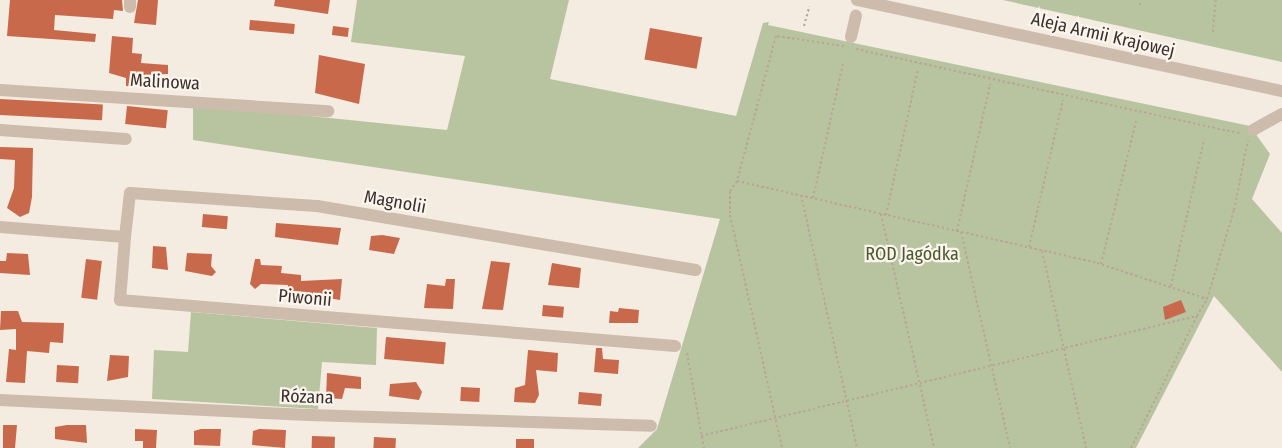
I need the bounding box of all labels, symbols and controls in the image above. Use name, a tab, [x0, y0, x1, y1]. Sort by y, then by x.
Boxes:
street label: Aleja Armii Krajowej	[1029, 8, 1177, 62]
street label: Malinowa	[129, 69, 201, 95]
street label: Magnolii	[362, 186, 428, 218]
park label: ROD Jagódka	[865, 243, 959, 265]
street label: Piwonii	[277, 285, 333, 311]
street label: Różana	[280, 385, 334, 409]

